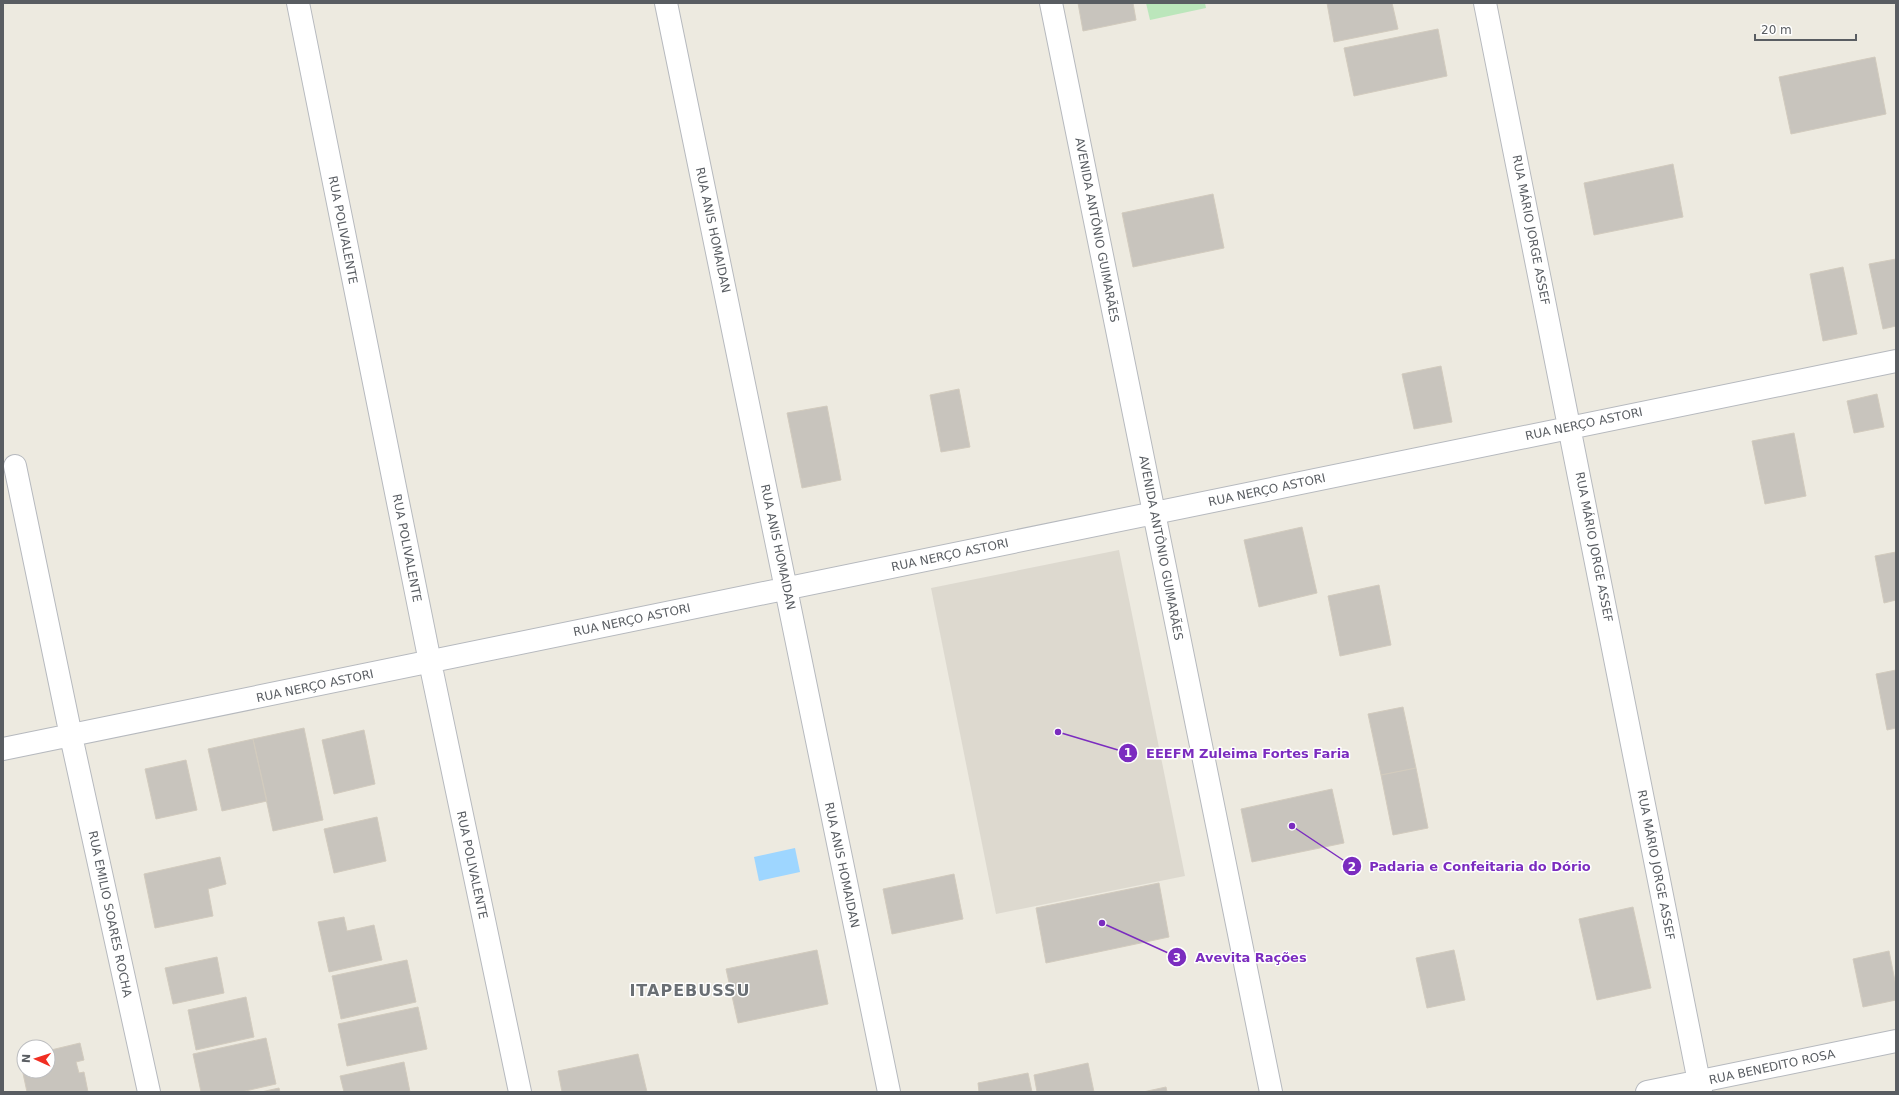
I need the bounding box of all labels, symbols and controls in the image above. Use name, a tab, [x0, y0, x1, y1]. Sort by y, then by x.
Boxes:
scale bar	[1755, 16, 1856, 42]
text: 20 m	[1761, 23, 1792, 37]
street label: AVENIDA ANTÔNIO GUIMARÃES	[1072, 136, 1123, 324]
street label: RUA MÁRIO JORGE ASSEF	[1510, 153, 1553, 306]
street label: RUA ANIS HOMAIDAN	[693, 166, 733, 294]
street label: RUA POLIVALENTE	[326, 175, 360, 285]
street label: RUA NERÇO ASTORI	[1524, 405, 1644, 443]
street label: AVENIDA ANTÔNIO GUIMARÃES	[1136, 454, 1187, 642]
street label: RUA MÁRIO JORGE ASSEF	[1573, 470, 1616, 623]
street label: RUA NERÇO ASTORI	[1207, 471, 1327, 509]
street label: RUA ANIS HOMAIDAN	[758, 483, 798, 611]
street label: RUA POLIVALENTE	[390, 493, 424, 603]
street label: RUA NERÇO ASTORI	[890, 536, 1010, 574]
street label: RUA NERÇO ASTORI	[572, 601, 692, 639]
street label: RUA NERÇO ASTORI	[255, 667, 375, 705]
callout: EEEFM Zuleima Fortes Faria	[1118, 741, 1358, 766]
text: 1	[1124, 746, 1132, 760]
text: EEEFM Zuleima Fortes Faria	[1146, 746, 1350, 761]
street label: RUA MÁRIO JORGE ASSEF	[1635, 788, 1678, 941]
street label: RUA ANIS HOMAIDAN	[822, 801, 862, 929]
street label: RUA POLIVALENTE	[454, 810, 490, 920]
street label: RUA EMILIO SOARES ROCHA	[85, 829, 135, 999]
callout: Padaria e Confeitaria do Dório	[1342, 854, 1599, 879]
text: Padaria e Confeitaria do Dório	[1369, 859, 1591, 874]
text: 2	[1348, 860, 1356, 874]
callout: Avevita Rações	[1167, 945, 1315, 970]
text: Avevita Rações	[1195, 950, 1307, 965]
text: 3	[1173, 951, 1181, 965]
district label: ITAPEBUSSU	[629, 981, 751, 1000]
north arrow	[16, 1039, 56, 1079]
street label: RUA BENEDITO ROSA	[1708, 1047, 1837, 1087]
text: N	[20, 1054, 33, 1063]

